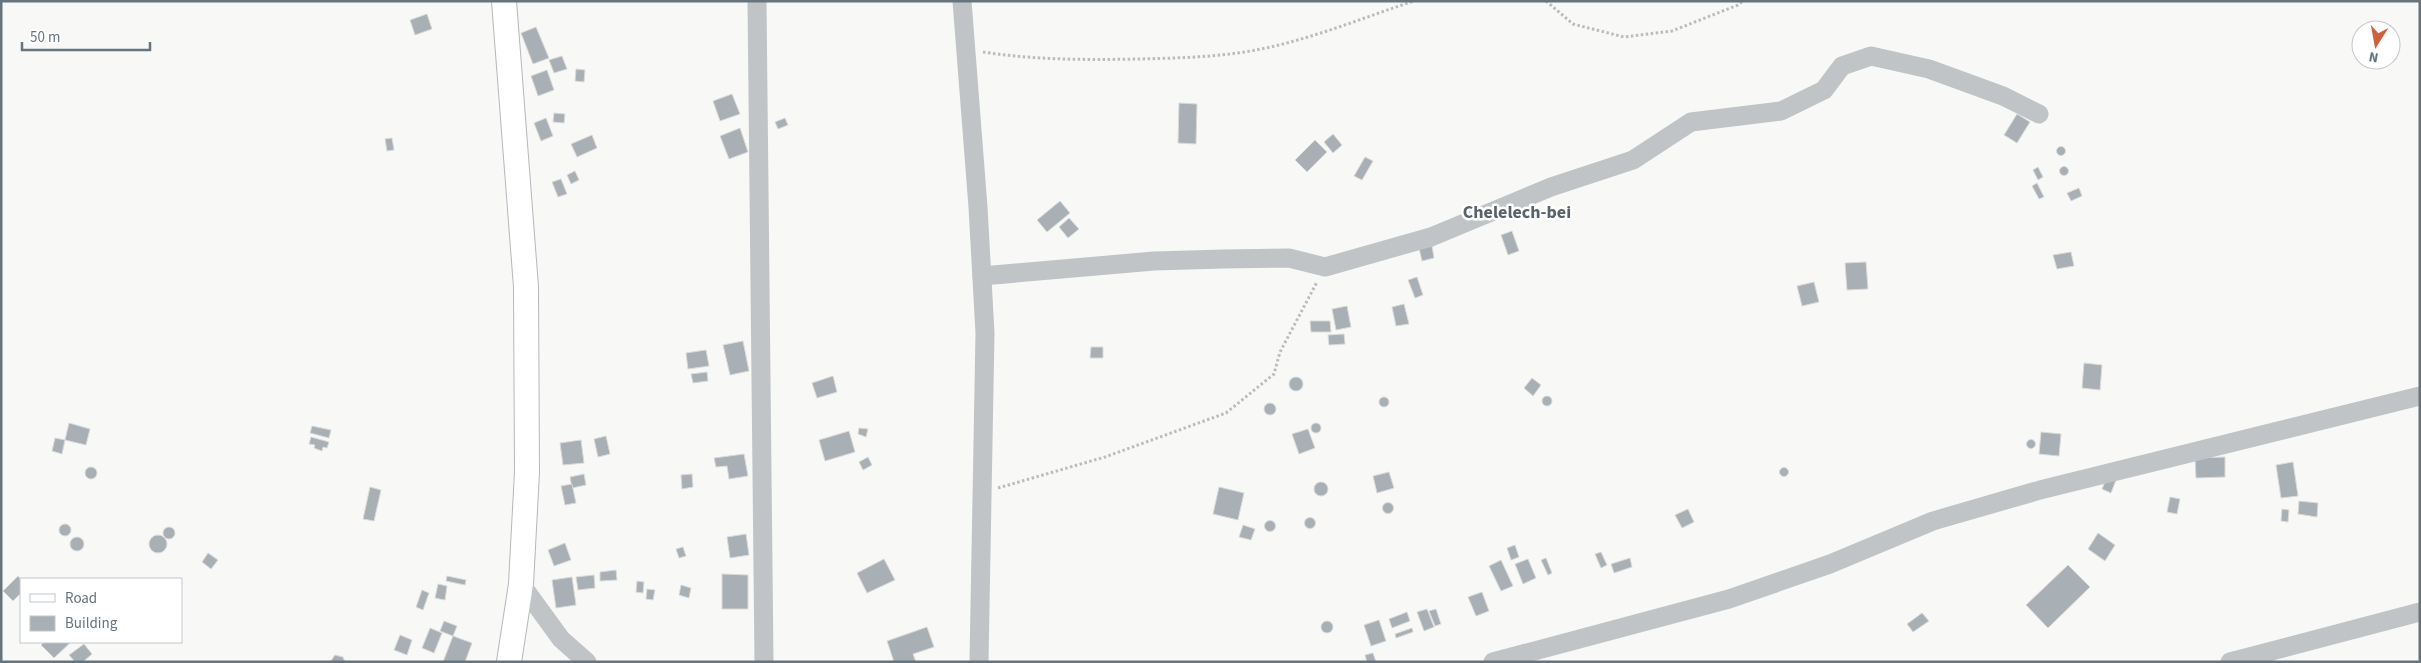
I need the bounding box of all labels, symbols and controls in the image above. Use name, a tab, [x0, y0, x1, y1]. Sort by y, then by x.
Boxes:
scale bar	[22, 20, 150, 52]
north arrow	[2351, 20, 2401, 70]
text: 50 m	[30, 27, 60, 48]
text: N	[2367, 46, 2380, 67]
district label: Chelelech-bei	[1463, 200, 1571, 225]
legend	[20, 578, 182, 643]
text: Road	[65, 588, 97, 609]
text: Building	[65, 613, 118, 634]

